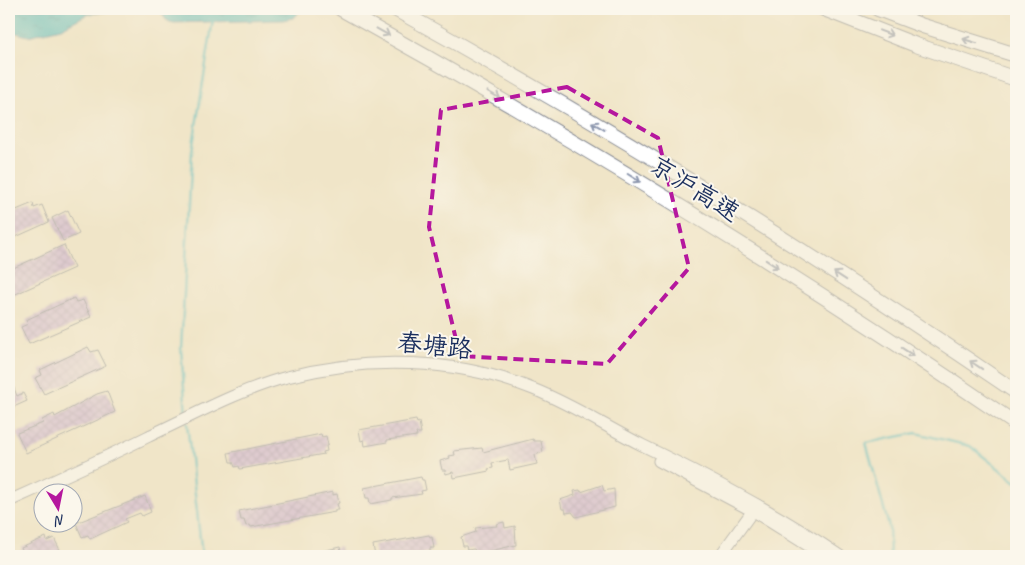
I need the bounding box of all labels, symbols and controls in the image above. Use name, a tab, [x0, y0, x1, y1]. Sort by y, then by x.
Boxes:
one-way arrow	[376, 28, 390, 38]
one-way arrow	[877, 29, 893, 38]
one-way arrow	[962, 36, 978, 45]
one-way arrow	[486, 91, 501, 101]
one-way arrow	[591, 120, 605, 130]
street label: 京沪高速	[644, 149, 746, 229]
one-way arrow	[626, 173, 640, 183]
one-way arrow	[764, 259, 778, 269]
one-way arrow	[833, 271, 847, 281]
street label: 春塘路	[396, 326, 474, 366]
one-way arrow	[901, 347, 915, 358]
one-way arrow	[969, 360, 983, 370]
north arrow	[32, 482, 82, 532]
text: N	[52, 511, 66, 530]

